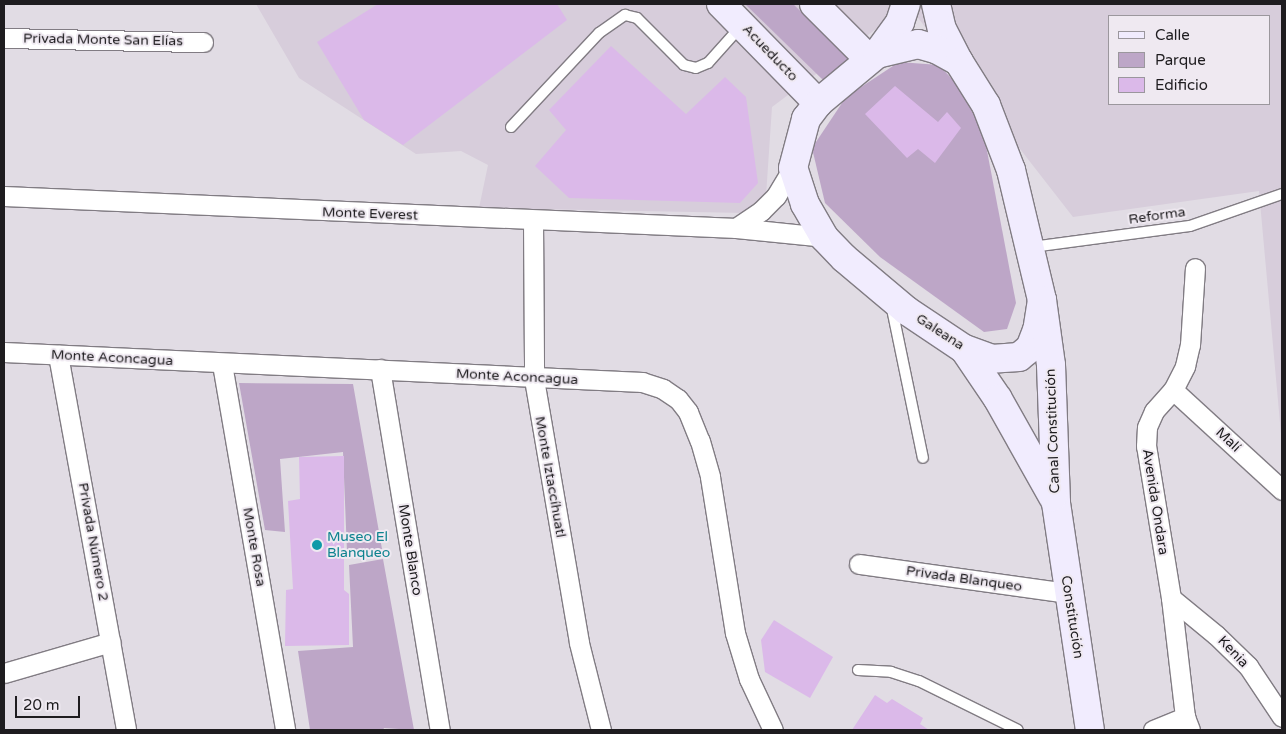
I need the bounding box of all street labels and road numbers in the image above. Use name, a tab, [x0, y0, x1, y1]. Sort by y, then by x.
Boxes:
street label: Acueducto	[739, 21, 801, 85]
street label: Privada Monte San Elías	[23, 30, 183, 50]
street label: Monte Everest	[322, 204, 418, 224]
street label: Reforma	[1127, 204, 1187, 228]
street label: Galeana	[913, 310, 967, 354]
street label: Monte Aconcagua	[50, 346, 174, 370]
street label: Monte Aconcagua	[455, 365, 579, 389]
street label: Canal Constitución	[1042, 368, 1064, 494]
street label: Monte Iztaccíhuatl	[531, 415, 569, 539]
street label: Malí	[1212, 424, 1244, 456]
street label: Avenida Ondara	[1138, 448, 1172, 556]
street label: Privada Número 2	[74, 481, 112, 603]
street label: Monte Blanco	[394, 503, 426, 597]
street label: Monte Rosa	[239, 506, 269, 588]
street label: Privada Blanqueo	[905, 563, 1023, 595]
street label: Constitución	[1057, 574, 1087, 660]
street label: Kenia	[1214, 633, 1252, 671]

